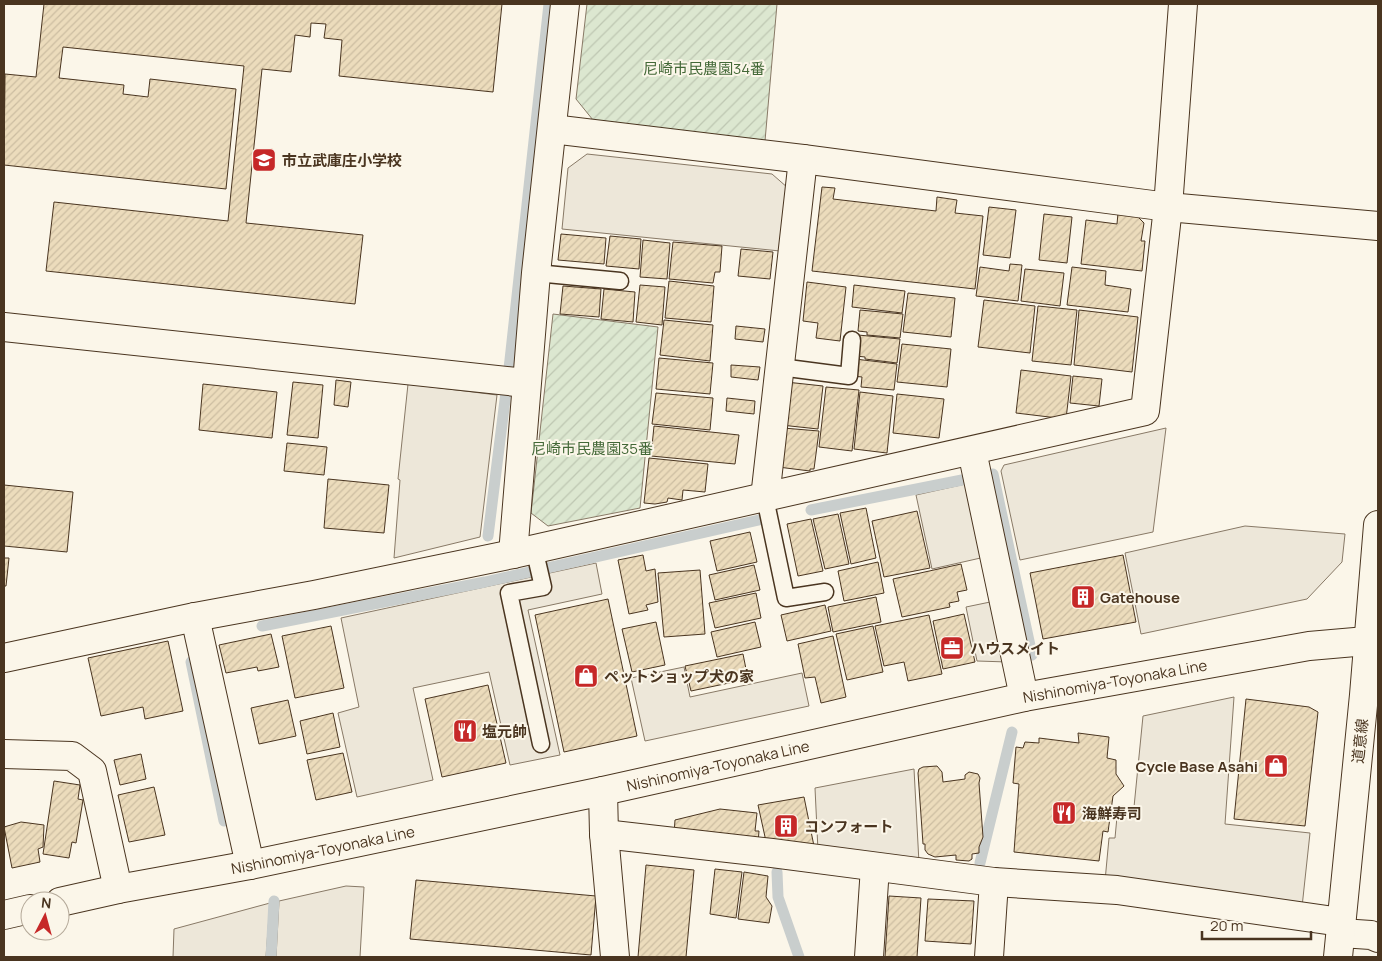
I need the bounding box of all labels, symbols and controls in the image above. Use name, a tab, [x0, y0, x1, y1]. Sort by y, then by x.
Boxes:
park label: 尼崎市民農園34番	[643, 58, 765, 79]
school or university icon: 市立武庫庄小学校	[251, 147, 277, 173]
place label: 市立武庫庄小学校	[282, 150, 402, 171]
park label: 尼崎市民農園35番	[531, 438, 653, 459]
building icon: Gatehouse	[1070, 584, 1096, 610]
place label: Gatehouse	[1100, 587, 1180, 608]
office icon: ハウスメイト	[939, 635, 965, 661]
place label: ハウスメイト	[970, 638, 1060, 659]
street label: Nishinomiya-Toyonaka Line	[1021, 654, 1209, 708]
shop icon: ペットショップ犬の家	[573, 663, 599, 689]
place label: ペットショップ犬の家	[604, 666, 754, 687]
restaurant icon: 塩元帥	[452, 718, 478, 744]
street label: 道意線	[1347, 718, 1373, 764]
place label: 塩元帥	[482, 721, 527, 742]
street label: Nishinomiya-Toyonaka Line	[624, 735, 812, 796]
shop icon: Cycle Base Asahi	[1263, 753, 1289, 779]
place label: Cycle Base Asahi	[1136, 756, 1258, 777]
restaurant icon: 海鮮寿司	[1051, 800, 1077, 826]
place label: 海鮮寿司	[1082, 803, 1142, 824]
building icon: コンフォート	[773, 813, 799, 839]
place label: コンフォート	[804, 816, 894, 837]
street label: Nishinomiya-Toyonaka Line	[229, 820, 417, 879]
north arrow	[20, 891, 70, 941]
text: N	[40, 893, 52, 913]
scale bar	[1202, 908, 1311, 940]
text: 20 m	[1210, 915, 1243, 936]

